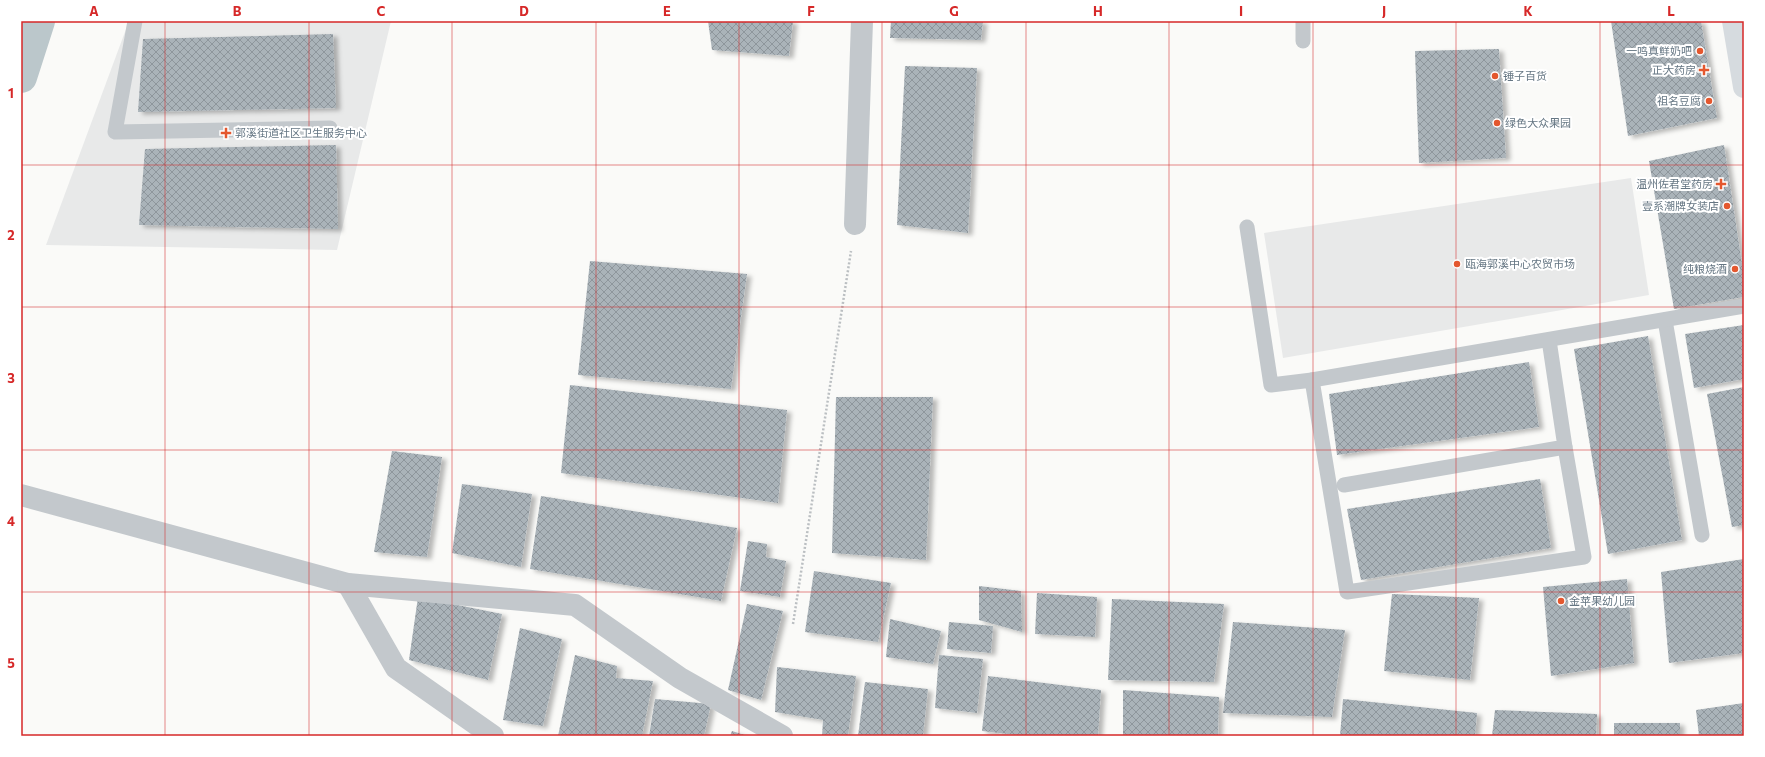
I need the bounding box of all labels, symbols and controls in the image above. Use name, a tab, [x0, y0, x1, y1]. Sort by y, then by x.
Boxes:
text: A	[89, 3, 99, 19]
text: B	[233, 3, 242, 19]
text: C	[377, 3, 386, 19]
text: D	[519, 3, 529, 19]
text: E	[663, 3, 671, 19]
text: F	[807, 3, 815, 19]
text: G	[949, 3, 959, 19]
text: H	[1093, 3, 1103, 19]
text: I	[1239, 3, 1243, 19]
text: J	[1382, 3, 1386, 19]
text: K	[1523, 3, 1533, 19]
text: L	[1667, 3, 1675, 19]
place label: 一鸣真鲜奶吧	[1626, 44, 1692, 57]
marker: 一鸣真鲜奶吧	[1695, 46, 1705, 56]
place label: 正大药房	[1652, 63, 1696, 76]
marker: 正大药房	[1699, 65, 1709, 75]
place label: 锤子百货	[1503, 69, 1547, 82]
marker: 锤子百货	[1490, 71, 1500, 81]
text: 1	[8, 85, 14, 101]
place label: 祖名豆腐	[1657, 94, 1701, 107]
marker: 祖名豆腐	[1704, 96, 1714, 106]
place label: 绿色大众果园	[1505, 116, 1571, 129]
marker: 绿色大众果园	[1492, 118, 1502, 128]
place label: 郭溪街道社区卫生服务中心	[235, 126, 367, 139]
marker: 郭溪街道社区卫生服务中心	[220, 127, 232, 139]
place label: 温州佐君堂药房	[1636, 177, 1713, 190]
marker: 温州佐君堂药房	[1716, 179, 1726, 189]
place label: 壹系潮牌女装店	[1642, 199, 1719, 212]
marker: 壹系潮牌女装店	[1722, 201, 1732, 211]
text: 2	[7, 227, 15, 243]
place label: 瓯海郭溪中心农贸市场	[1465, 257, 1575, 270]
marker: 瓯海郭溪中心农贸市场	[1452, 259, 1462, 269]
place label: 纯粮烧酒	[1683, 262, 1727, 275]
marker: 纯粮烧酒	[1730, 264, 1740, 274]
text: 3	[7, 370, 15, 386]
text: 4	[7, 513, 15, 529]
place label: 金苹果幼儿园	[1569, 594, 1635, 607]
marker: 金苹果幼儿园	[1556, 596, 1566, 606]
text: 5	[7, 655, 15, 671]

